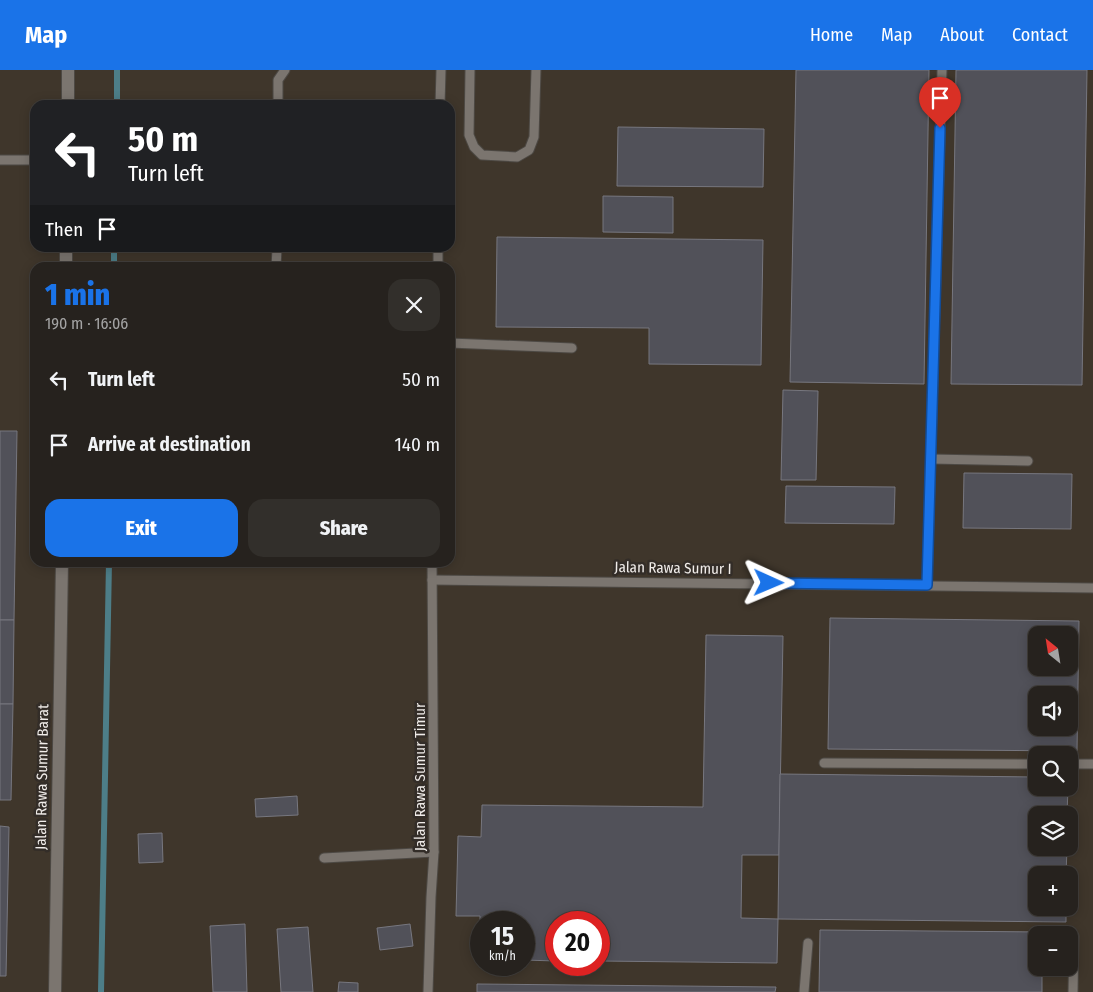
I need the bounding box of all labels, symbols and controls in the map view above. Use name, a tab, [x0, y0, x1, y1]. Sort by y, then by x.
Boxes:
text: Map	[25, 21, 67, 49]
text: Home	[810, 24, 853, 46]
text: Map	[881, 24, 912, 46]
text: About	[940, 24, 984, 46]
text: Contact	[1012, 24, 1068, 46]
pin	[919, 77, 961, 128]
icon: arrive	[926, 84, 954, 112]
text: 50 m	[128, 118, 198, 160]
icon: left	[45, 120, 110, 185]
text: Turn left	[128, 160, 204, 187]
icon: arrive	[93, 215, 121, 243]
text: Then	[45, 218, 83, 241]
text: 1 min	[45, 277, 110, 313]
button: close	[388, 279, 440, 331]
text: 190 m · 16:06	[45, 314, 128, 333]
icon: left	[45, 366, 73, 394]
text: Turn left	[88, 368, 155, 391]
text: 50 m	[402, 368, 440, 391]
icon: arrive	[45, 431, 73, 459]
text: Arrive at destination	[88, 433, 251, 456]
text: 140 m	[394, 433, 440, 456]
button: Exit	[45, 499, 238, 557]
button: Share	[248, 499, 440, 557]
position arrow	[742, 556, 794, 608]
street label: Jalan Rawa Sumur I	[614, 558, 732, 578]
north arrow	[1028, 626, 1078, 676]
map controls	[1028, 626, 1078, 976]
button: sound	[1028, 686, 1078, 736]
street label: Jalan Rawa Sumur Timur	[411, 702, 429, 851]
street label: Jalan Rawa Sumur Barat	[32, 704, 52, 850]
button: search	[1028, 746, 1078, 796]
button: layers	[1028, 806, 1078, 856]
button: +	[1028, 866, 1078, 916]
speed limit sign: 20	[545, 911, 610, 976]
text: 15	[491, 922, 514, 952]
button: −	[1028, 926, 1078, 976]
text: km/h	[489, 949, 516, 963]

